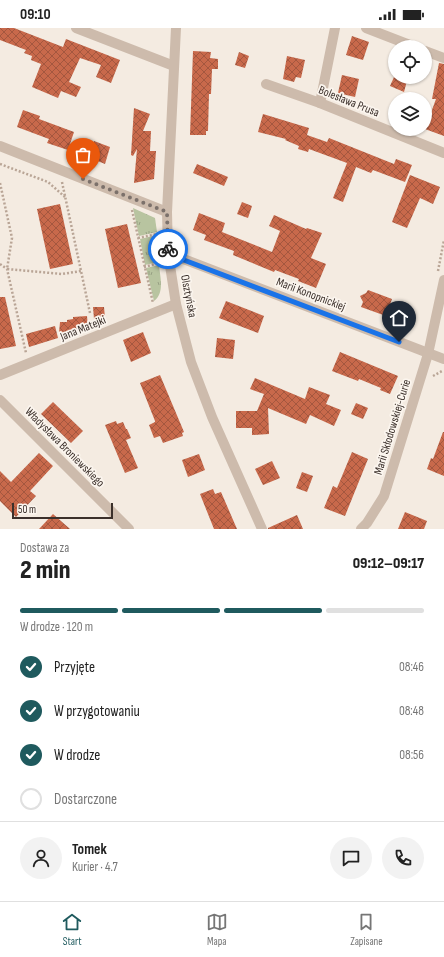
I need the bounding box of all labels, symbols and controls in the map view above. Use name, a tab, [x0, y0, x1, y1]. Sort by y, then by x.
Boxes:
text: 09:10	[20, 5, 51, 24]
map controls	[388, 40, 432, 136]
button: locate	[388, 40, 432, 84]
street label: Bolesława Prusa	[316, 83, 382, 121]
button: layers	[388, 92, 432, 136]
pin	[66, 138, 100, 179]
icon: bag	[72, 144, 94, 166]
courier	[148, 229, 188, 269]
icon: bike	[157, 238, 179, 260]
street label: Olsztyńska	[177, 273, 200, 319]
street label: Marii Konopnickiej	[274, 274, 347, 315]
pin	[382, 301, 416, 342]
icon: home	[388, 307, 410, 329]
street label: Jana Matejki	[57, 313, 108, 345]
street label: Marii Skłodowskiej-Curie	[371, 377, 414, 477]
street label: Władysława Broniewskiego	[22, 404, 108, 490]
scale bar	[12, 501, 113, 520]
text: 50 m	[18, 503, 36, 516]
text: Dostawa za	[20, 540, 69, 556]
text: 09:12–09:17	[353, 554, 424, 573]
text: 2 min	[20, 555, 70, 586]
text: W drodze · 120 m	[20, 619, 93, 635]
icon: check	[20, 656, 42, 678]
text: Przyjęte	[54, 658, 95, 677]
text: 08:46	[399, 659, 424, 675]
icon: check	[20, 700, 42, 722]
text: W przygotowaniu	[54, 702, 140, 721]
text: 08:48	[399, 703, 424, 719]
icon: check	[20, 744, 42, 766]
text: W drodze	[54, 746, 100, 765]
text: 08:56	[399, 747, 424, 763]
text: Dostarczone	[54, 790, 117, 809]
button: person	[20, 837, 62, 879]
button: chat	[330, 837, 372, 879]
button: phone	[382, 837, 424, 879]
text: Tomek	[72, 840, 107, 859]
text: Kurier · 4.7	[72, 859, 118, 875]
tab: Start	[61, 911, 83, 948]
tab: Mapa	[206, 911, 228, 948]
tab: Zapisane	[350, 911, 383, 948]

